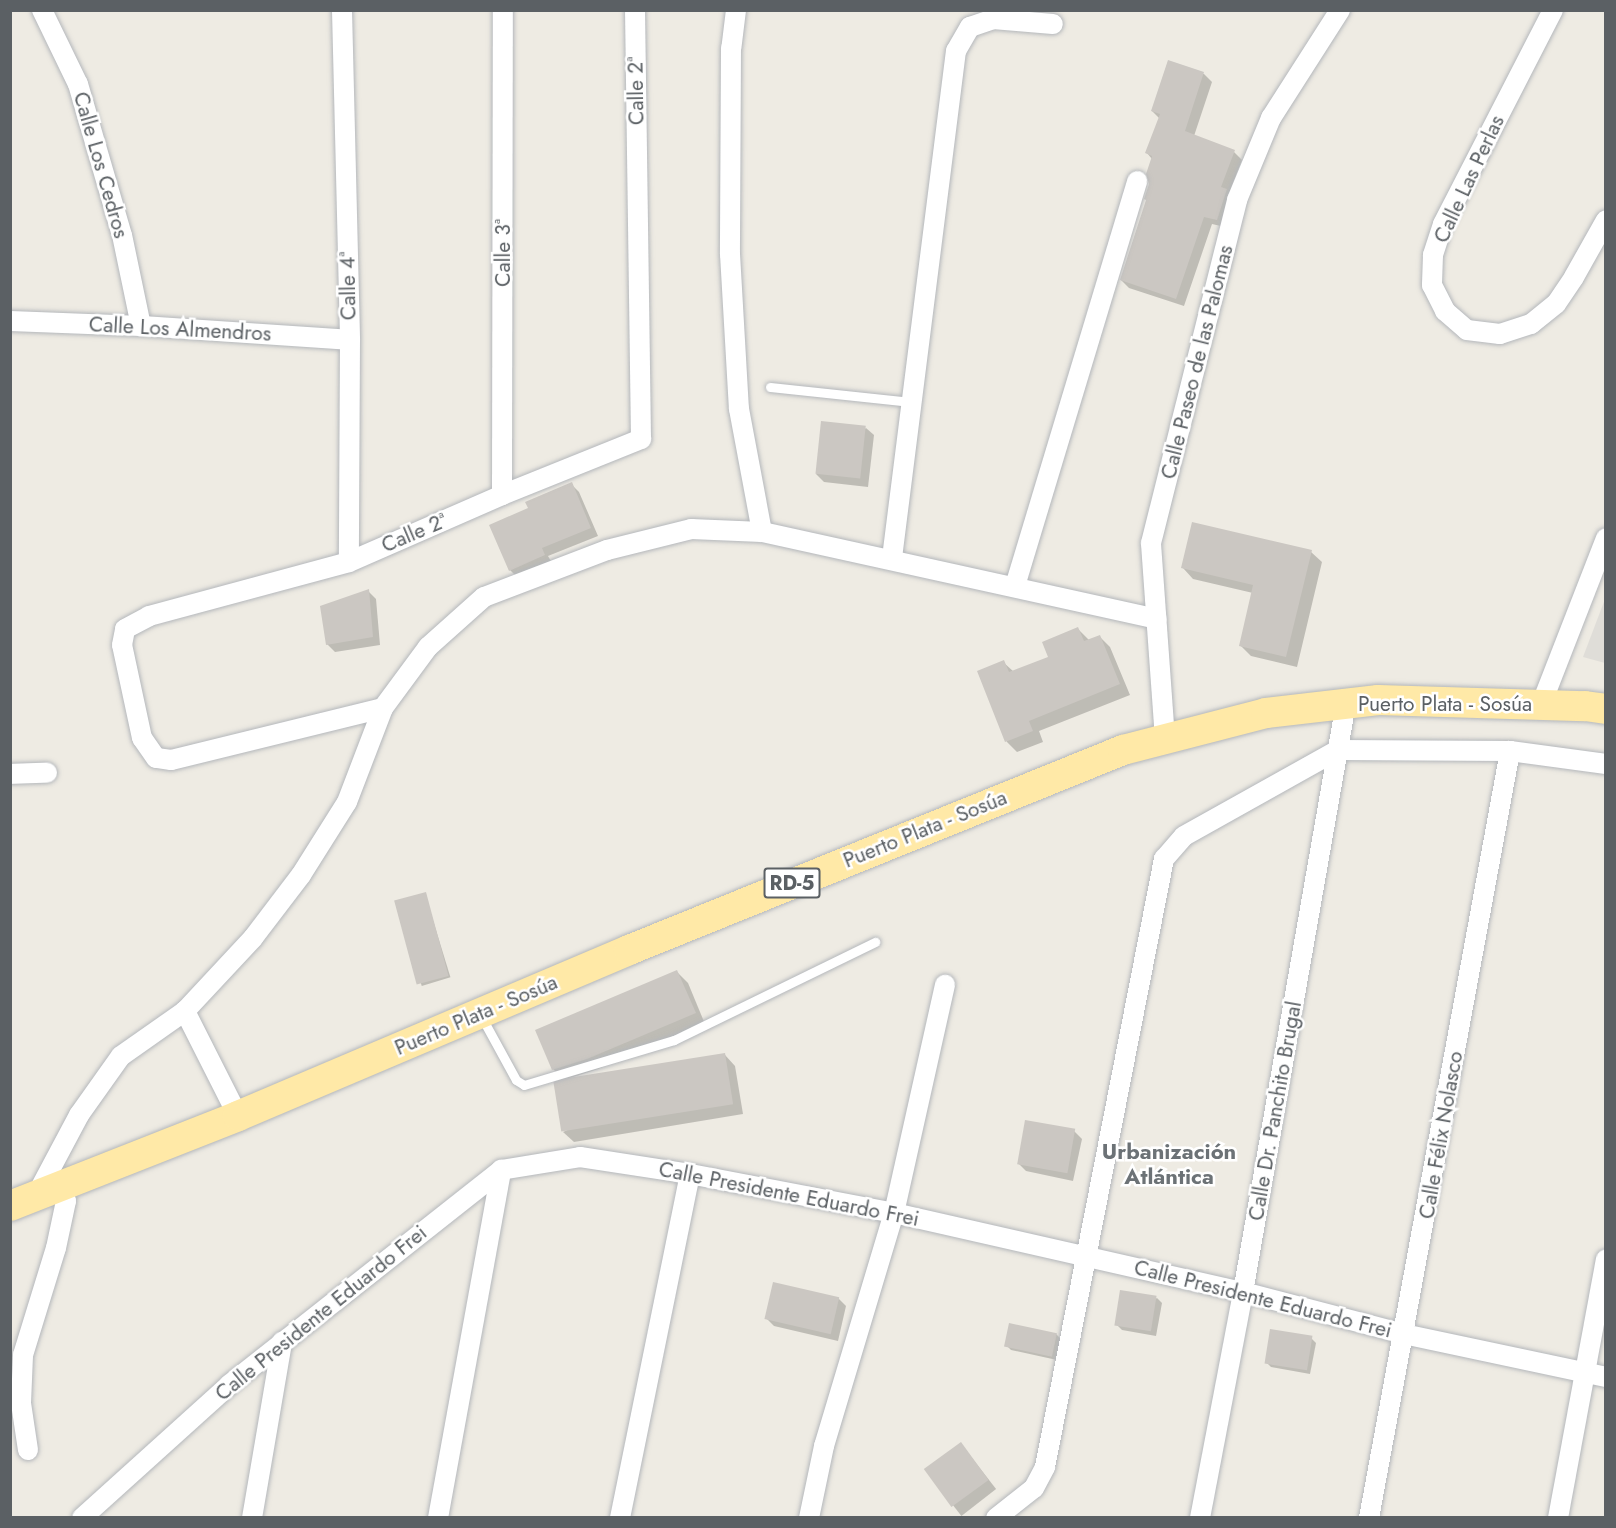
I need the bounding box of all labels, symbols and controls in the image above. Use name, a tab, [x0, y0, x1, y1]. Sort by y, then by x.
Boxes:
street label: Calle 2ª	[623, 57, 649, 125]
street label: Calle Los Cedros	[68, 89, 134, 241]
street label: Calle Las Perlas	[1428, 111, 1510, 247]
street label: Calle 3ª	[490, 219, 516, 287]
street label: Calle Paseo de las Palomas	[1156, 242, 1238, 482]
street label: Calle 4ª	[335, 252, 361, 320]
street label: Calle Los Almendros	[88, 312, 272, 346]
street label: Calle 2ª	[378, 508, 450, 558]
street label: Puerto Plata - Sosúa	[1358, 691, 1532, 717]
street label: Puerto Plata - Sosúa	[840, 785, 1010, 873]
road number: RD-5	[764, 866, 820, 900]
street label: Puerto Plata - Sosúa	[391, 969, 561, 1061]
street label: Calle Dr. Panchito Brugal	[1243, 999, 1307, 1223]
street label: Calle Félix Nolasco	[1414, 1049, 1468, 1221]
district label: Urbanización Atlántica	[1102, 1138, 1236, 1190]
street label: Calle Presidente Eduardo Frei	[657, 1156, 921, 1232]
street label: Calle Presidente Eduardo Frei	[210, 1220, 432, 1406]
street label: Calle Presidente Eduardo Frei	[1132, 1255, 1394, 1343]

